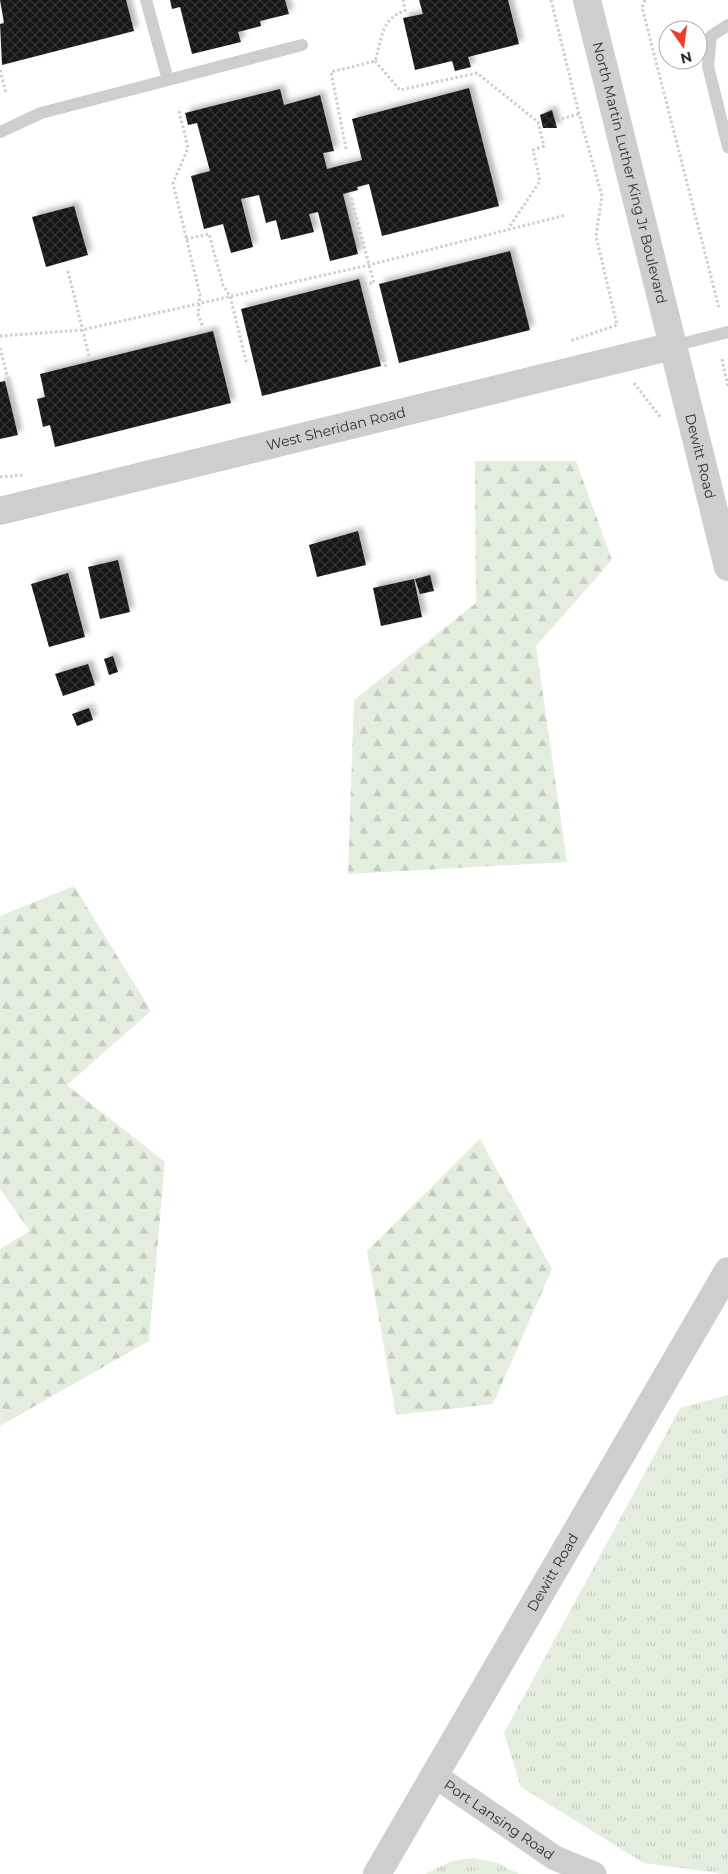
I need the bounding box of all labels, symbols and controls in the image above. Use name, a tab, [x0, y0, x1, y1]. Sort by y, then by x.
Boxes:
north arrow	[658, 20, 708, 70]
street label: North Martin Luther King Jr Boulevard	[589, 40, 671, 306]
text: N	[678, 48, 694, 68]
street label: West Sheridan Road	[265, 403, 408, 454]
street label: Dewitt Road	[681, 412, 720, 501]
street label: Dewitt Road	[523, 1530, 582, 1615]
street label: Port Lansing Road	[441, 1776, 558, 1864]

